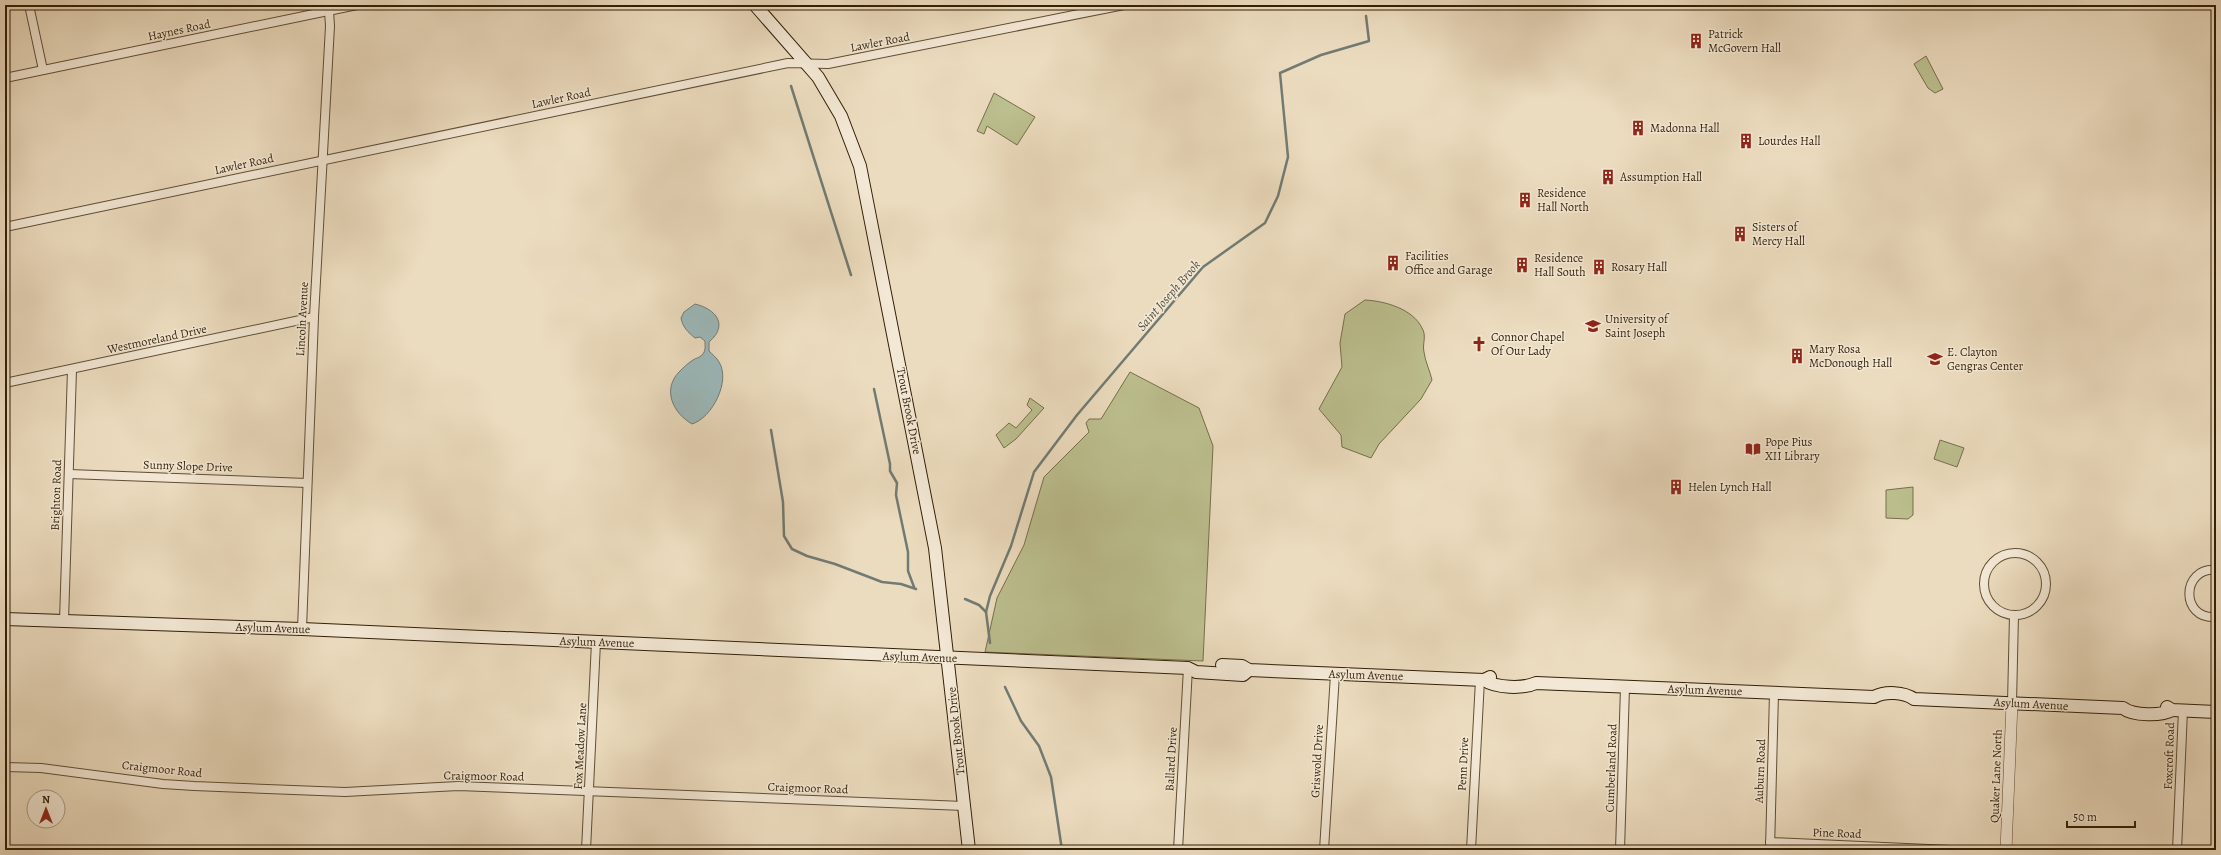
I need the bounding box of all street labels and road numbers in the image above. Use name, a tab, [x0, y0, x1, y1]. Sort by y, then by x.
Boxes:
street label: Haynes Road	[146, 15, 212, 44]
street label: Lawler Road	[849, 28, 912, 56]
street label: Lawler Road	[530, 84, 593, 112]
street label: Lawler Road	[213, 150, 276, 178]
street label: Lincoln Avenue	[292, 281, 312, 357]
street label: Westmoreland Drive	[105, 321, 208, 358]
street label: Trout Brook Drive	[893, 366, 925, 456]
street label: Sunny Slope Drive	[143, 456, 233, 476]
street label: Brighton Road	[47, 459, 65, 531]
street label: Asylum Avenue	[234, 619, 311, 637]
street label: Asylum Avenue	[558, 633, 635, 651]
street label: Asylum Avenue	[881, 648, 958, 666]
street label: Asylum Avenue	[1327, 666, 1404, 684]
street label: Asylum Avenue	[1666, 681, 1743, 699]
street label: Trout Brook Drive	[943, 686, 969, 776]
street label: Asylum Avenue	[1992, 694, 2069, 714]
street label: Fox Meadow Lane	[570, 702, 590, 790]
street label: Foxcroft Road	[2160, 721, 2178, 790]
street label: Cumberland Road	[1601, 723, 1621, 813]
street label: Griswold Drive	[1307, 724, 1327, 798]
street label: Ballard Drive	[1161, 726, 1181, 792]
street label: Quaker Lane North	[1986, 728, 2006, 823]
street label: Penn Drive	[1454, 737, 1472, 791]
street label: Auburn Road	[1751, 738, 1769, 804]
street label: Craigmoor Road	[121, 757, 203, 781]
street label: Craigmoor Road	[444, 767, 525, 785]
street label: Craigmoor Road	[767, 779, 849, 797]
street label: Pine Road	[1812, 824, 1862, 842]

